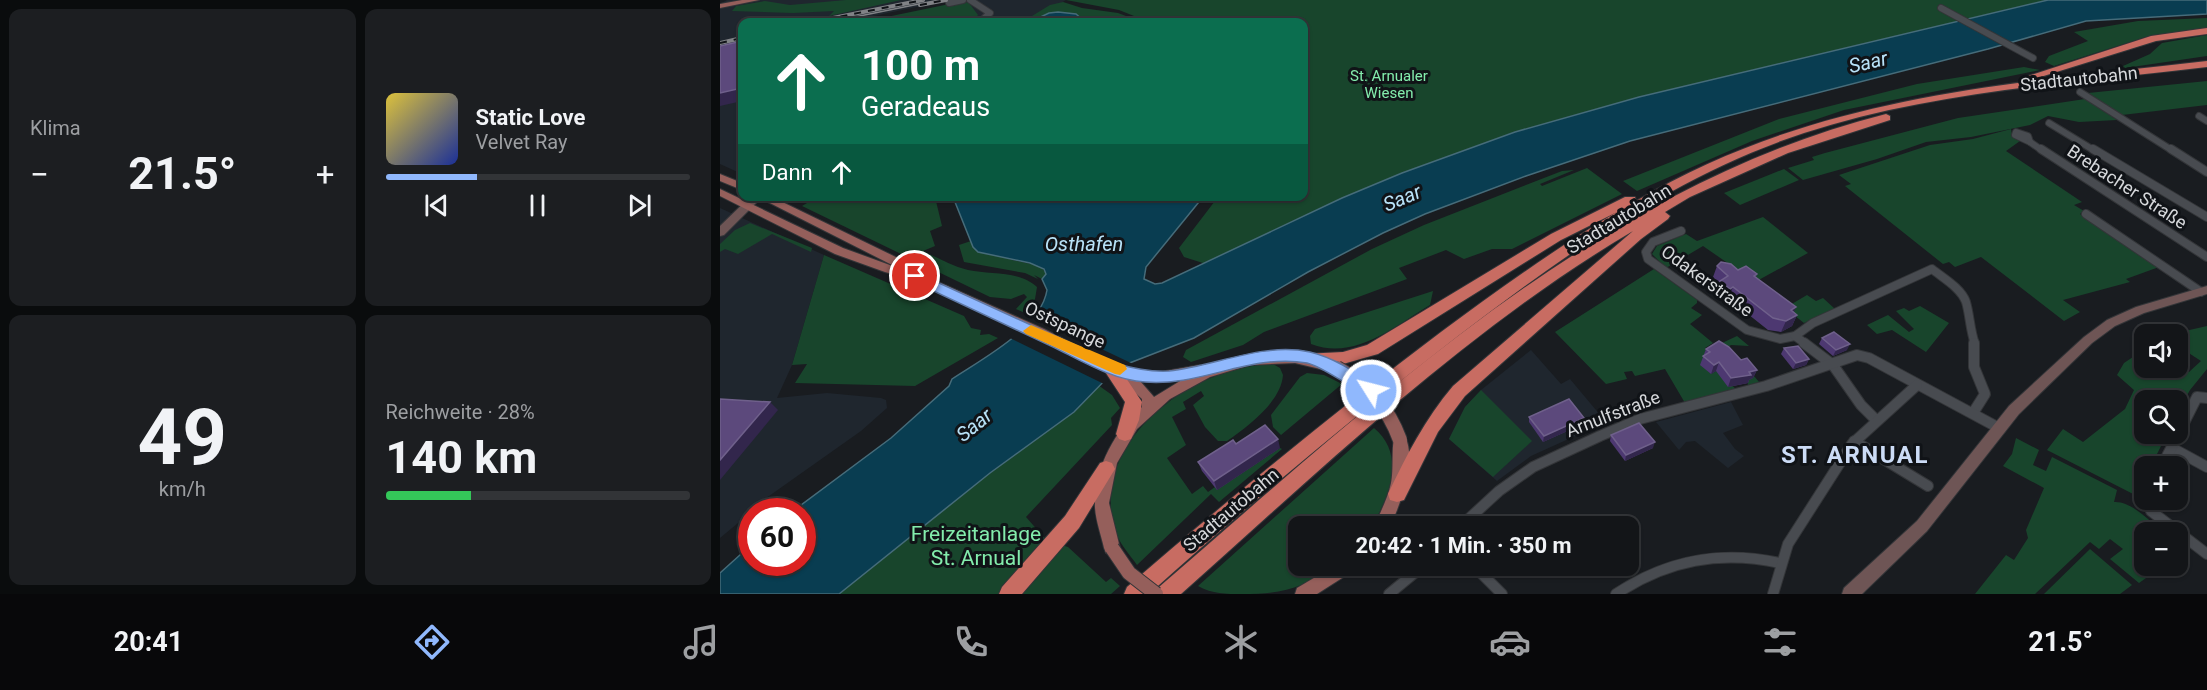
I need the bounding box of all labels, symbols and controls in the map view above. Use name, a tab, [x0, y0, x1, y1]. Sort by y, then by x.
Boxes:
text: 100 m	[861, 41, 980, 90]
icon: ahead	[762, 42, 840, 120]
water label: Saar	[1846, 46, 1891, 78]
street label: Stadtautobahn	[2019, 62, 2139, 95]
park label: St. Arnualer Wiesen	[1350, 67, 1428, 102]
text: Geradeaus	[861, 91, 990, 123]
text: Static Love	[476, 105, 586, 130]
text: Klima	[30, 116, 81, 140]
text: Velvet Ray	[476, 130, 567, 154]
street label: Brebacher Straße	[2064, 140, 2191, 233]
text: 21.5°	[128, 147, 236, 200]
text: −	[30, 155, 49, 194]
text: +	[316, 155, 335, 194]
icon: ahead	[825, 156, 858, 189]
text: Dann	[762, 160, 813, 185]
water label: Saar	[1379, 179, 1426, 217]
street label: Stadtautobahn	[1563, 179, 1675, 258]
icon: previous	[420, 189, 453, 222]
icon: pause	[521, 189, 554, 222]
icon: next	[623, 189, 656, 222]
water label: Osthafen	[1045, 232, 1123, 256]
street label: Odakerstraße	[1657, 240, 1757, 321]
pin	[889, 250, 940, 301]
icon: arrive	[898, 259, 931, 292]
street label: Ostspange	[1022, 297, 1109, 352]
map controls	[2134, 324, 2188, 576]
button: sound	[2134, 324, 2188, 378]
position arrow	[1339, 358, 1403, 422]
street label: Arnulfstraße	[1563, 386, 1663, 441]
button: search	[2134, 390, 2188, 444]
text: 49	[137, 392, 227, 483]
text: Reichweite · 28%	[386, 400, 535, 424]
water label: Saar	[951, 402, 998, 447]
text: 140 km	[386, 431, 537, 484]
district label: ST. ARNUAL	[1781, 441, 1929, 469]
button: +	[2134, 456, 2188, 510]
street label: Stadtautobahn	[1179, 464, 1283, 556]
text: km/h	[159, 477, 206, 501]
speed limit sign: 60	[738, 498, 816, 576]
park label: Freizeitanlage St. Arnual	[911, 522, 1041, 570]
button: −	[2134, 522, 2188, 576]
text: 20:42 · 1 Min. · 350 m	[1355, 533, 1572, 558]
icon: directions	[411, 621, 453, 663]
icon: music	[680, 621, 722, 663]
icon: phone	[950, 621, 992, 663]
icon: climate	[1220, 621, 1262, 663]
icon: car	[1489, 621, 1531, 663]
icon: filters	[1759, 621, 1801, 663]
text: 20:41	[114, 626, 183, 658]
text: 21.5°	[2028, 626, 2093, 658]

